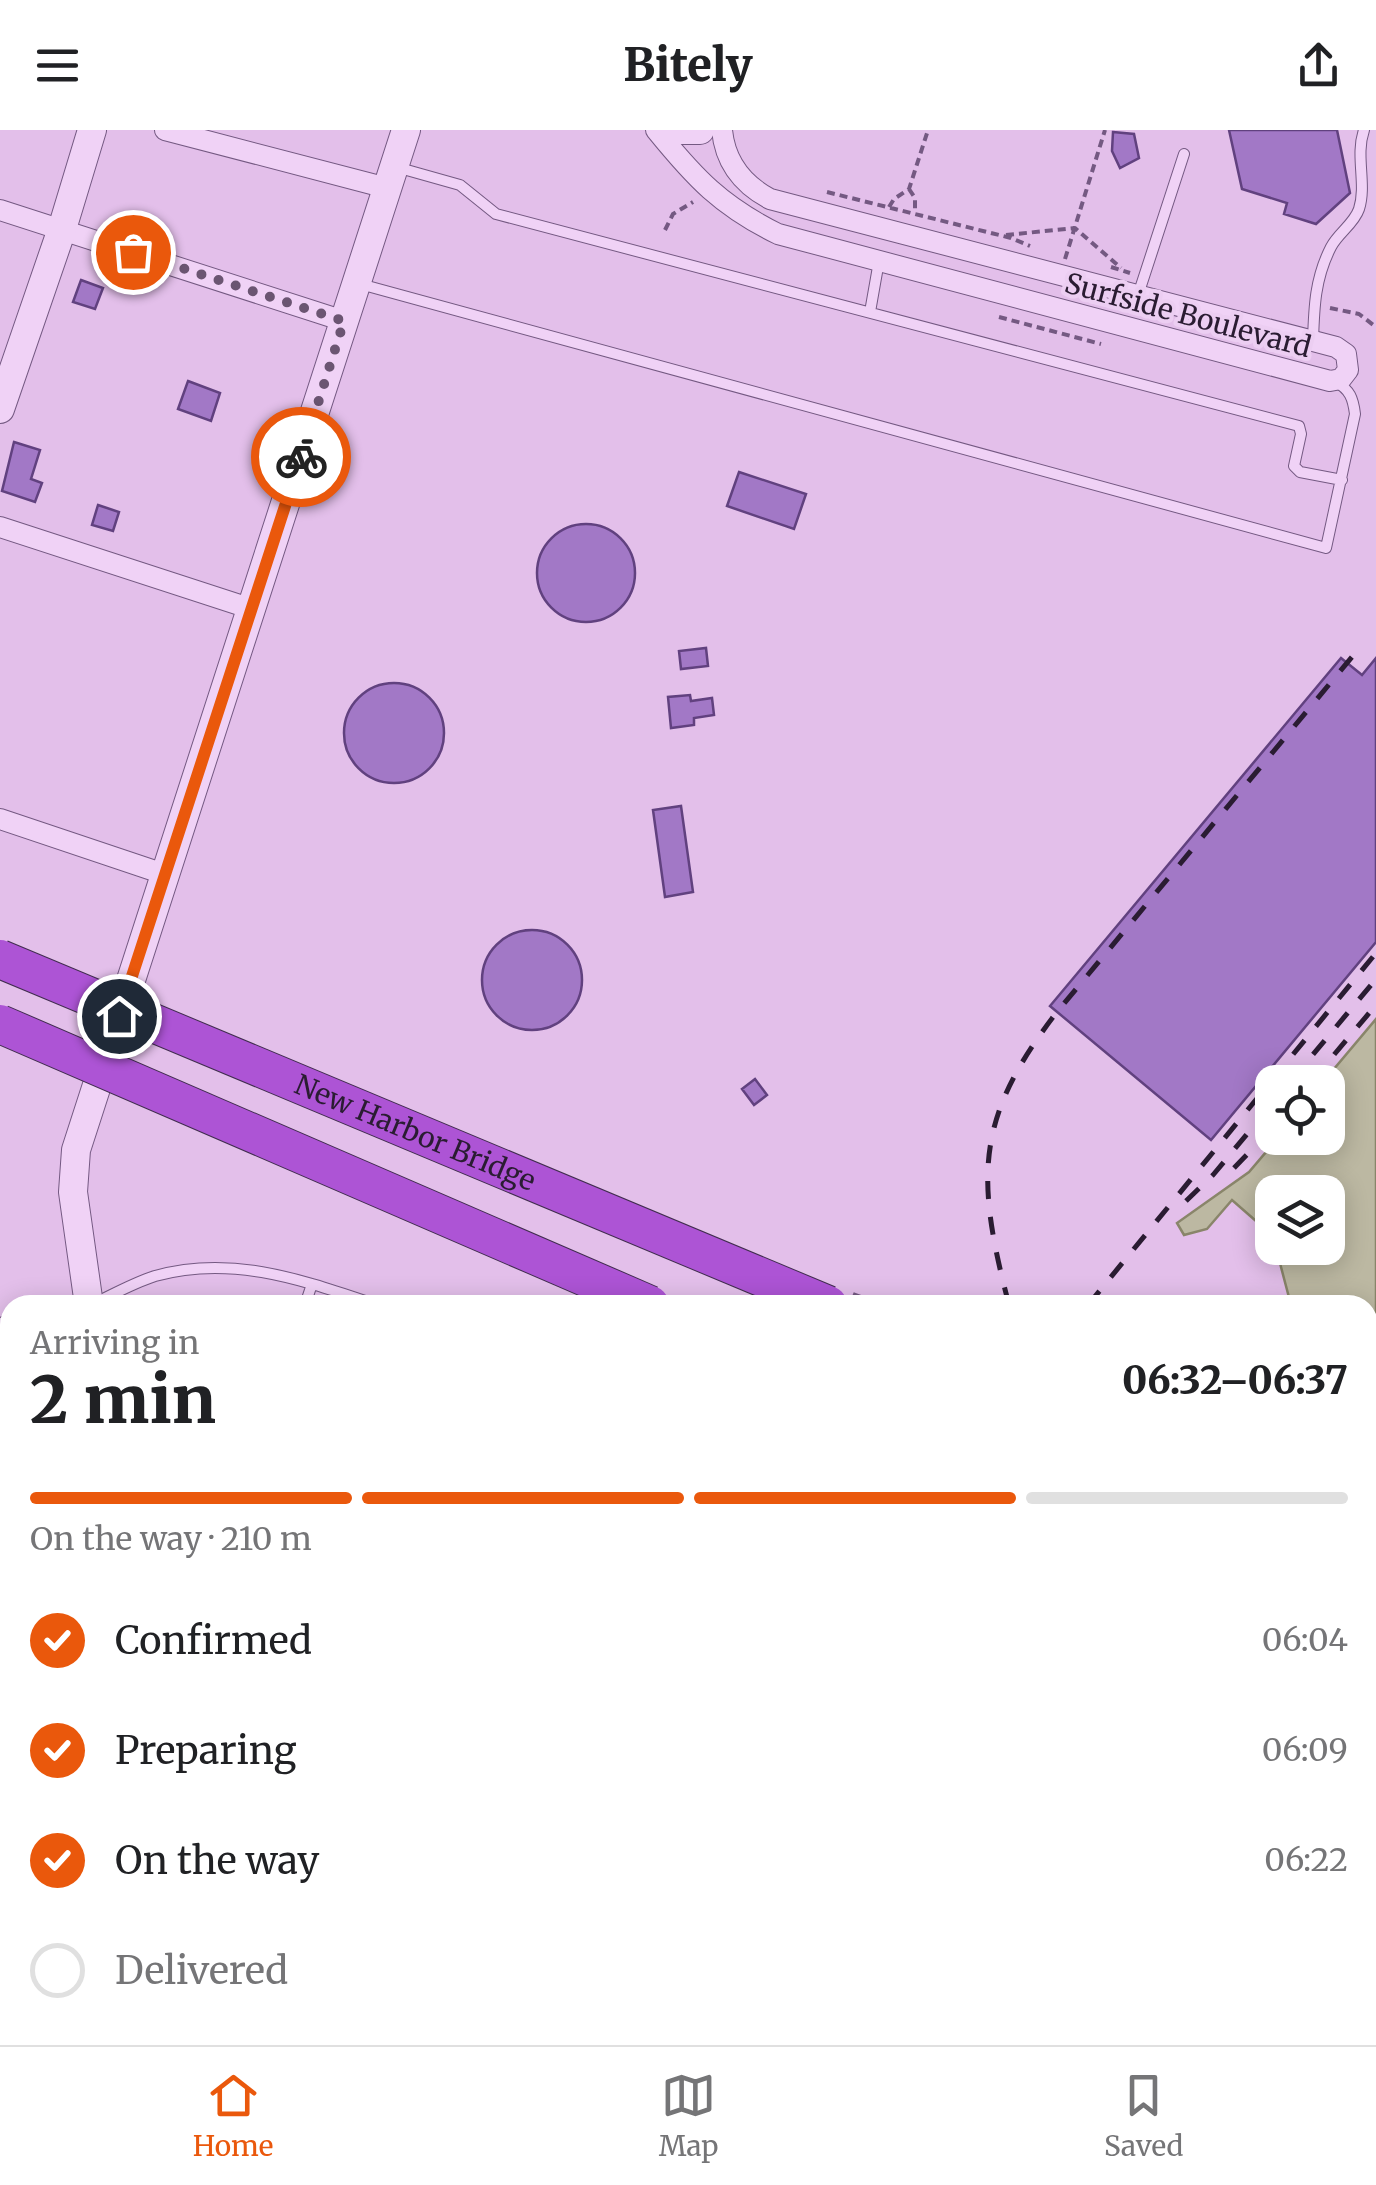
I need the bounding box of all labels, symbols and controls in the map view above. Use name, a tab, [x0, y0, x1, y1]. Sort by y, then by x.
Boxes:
text: Bitely	[623, 37, 753, 93]
icon: menu	[30, 38, 85, 93]
icon: share	[1291, 38, 1346, 93]
pin	[91, 210, 176, 295]
icon: bag	[106, 225, 161, 280]
street label: Surfside Boulevard	[1061, 265, 1315, 365]
courier	[251, 407, 351, 507]
icon: bike	[274, 430, 329, 485]
pin	[77, 974, 162, 1059]
icon: home	[92, 989, 147, 1044]
map controls	[1255, 1065, 1345, 1265]
button: locate	[1255, 1065, 1345, 1155]
street label: New Harbor Bridge	[289, 1066, 541, 1199]
button: layers	[1255, 1175, 1345, 1265]
text: Arriving in	[30, 1323, 199, 1363]
text: 06:32–06:37	[1122, 1357, 1348, 1404]
text: 2 min	[30, 1359, 216, 1441]
text: On the way · 210 m	[30, 1519, 312, 1559]
icon: check	[30, 1613, 85, 1668]
text: Confirmed	[115, 1617, 312, 1664]
text: 06:04	[1262, 1620, 1348, 1660]
icon: check	[30, 1723, 85, 1778]
text: Preparing	[115, 1727, 297, 1774]
text: 06:09	[1262, 1730, 1348, 1770]
icon: check	[30, 1833, 85, 1888]
text: On the way	[115, 1837, 319, 1884]
text: 06:22	[1264, 1840, 1348, 1880]
text: Delivered	[115, 1947, 288, 1994]
tab: Home	[193, 2068, 273, 2164]
tab: Map	[659, 2068, 719, 2164]
tab: Saved	[1104, 2068, 1183, 2164]

